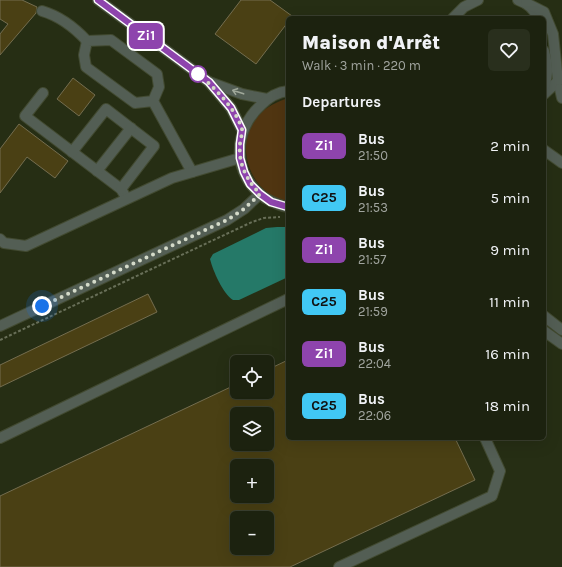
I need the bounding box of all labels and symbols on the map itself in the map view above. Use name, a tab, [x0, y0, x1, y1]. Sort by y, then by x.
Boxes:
line badge: Zi1	[123, 23, 169, 49]
unlabelled marker	[189, 65, 207, 83]
one-way arrow	[231, 88, 244, 95]
your location	[32, 296, 52, 316]

